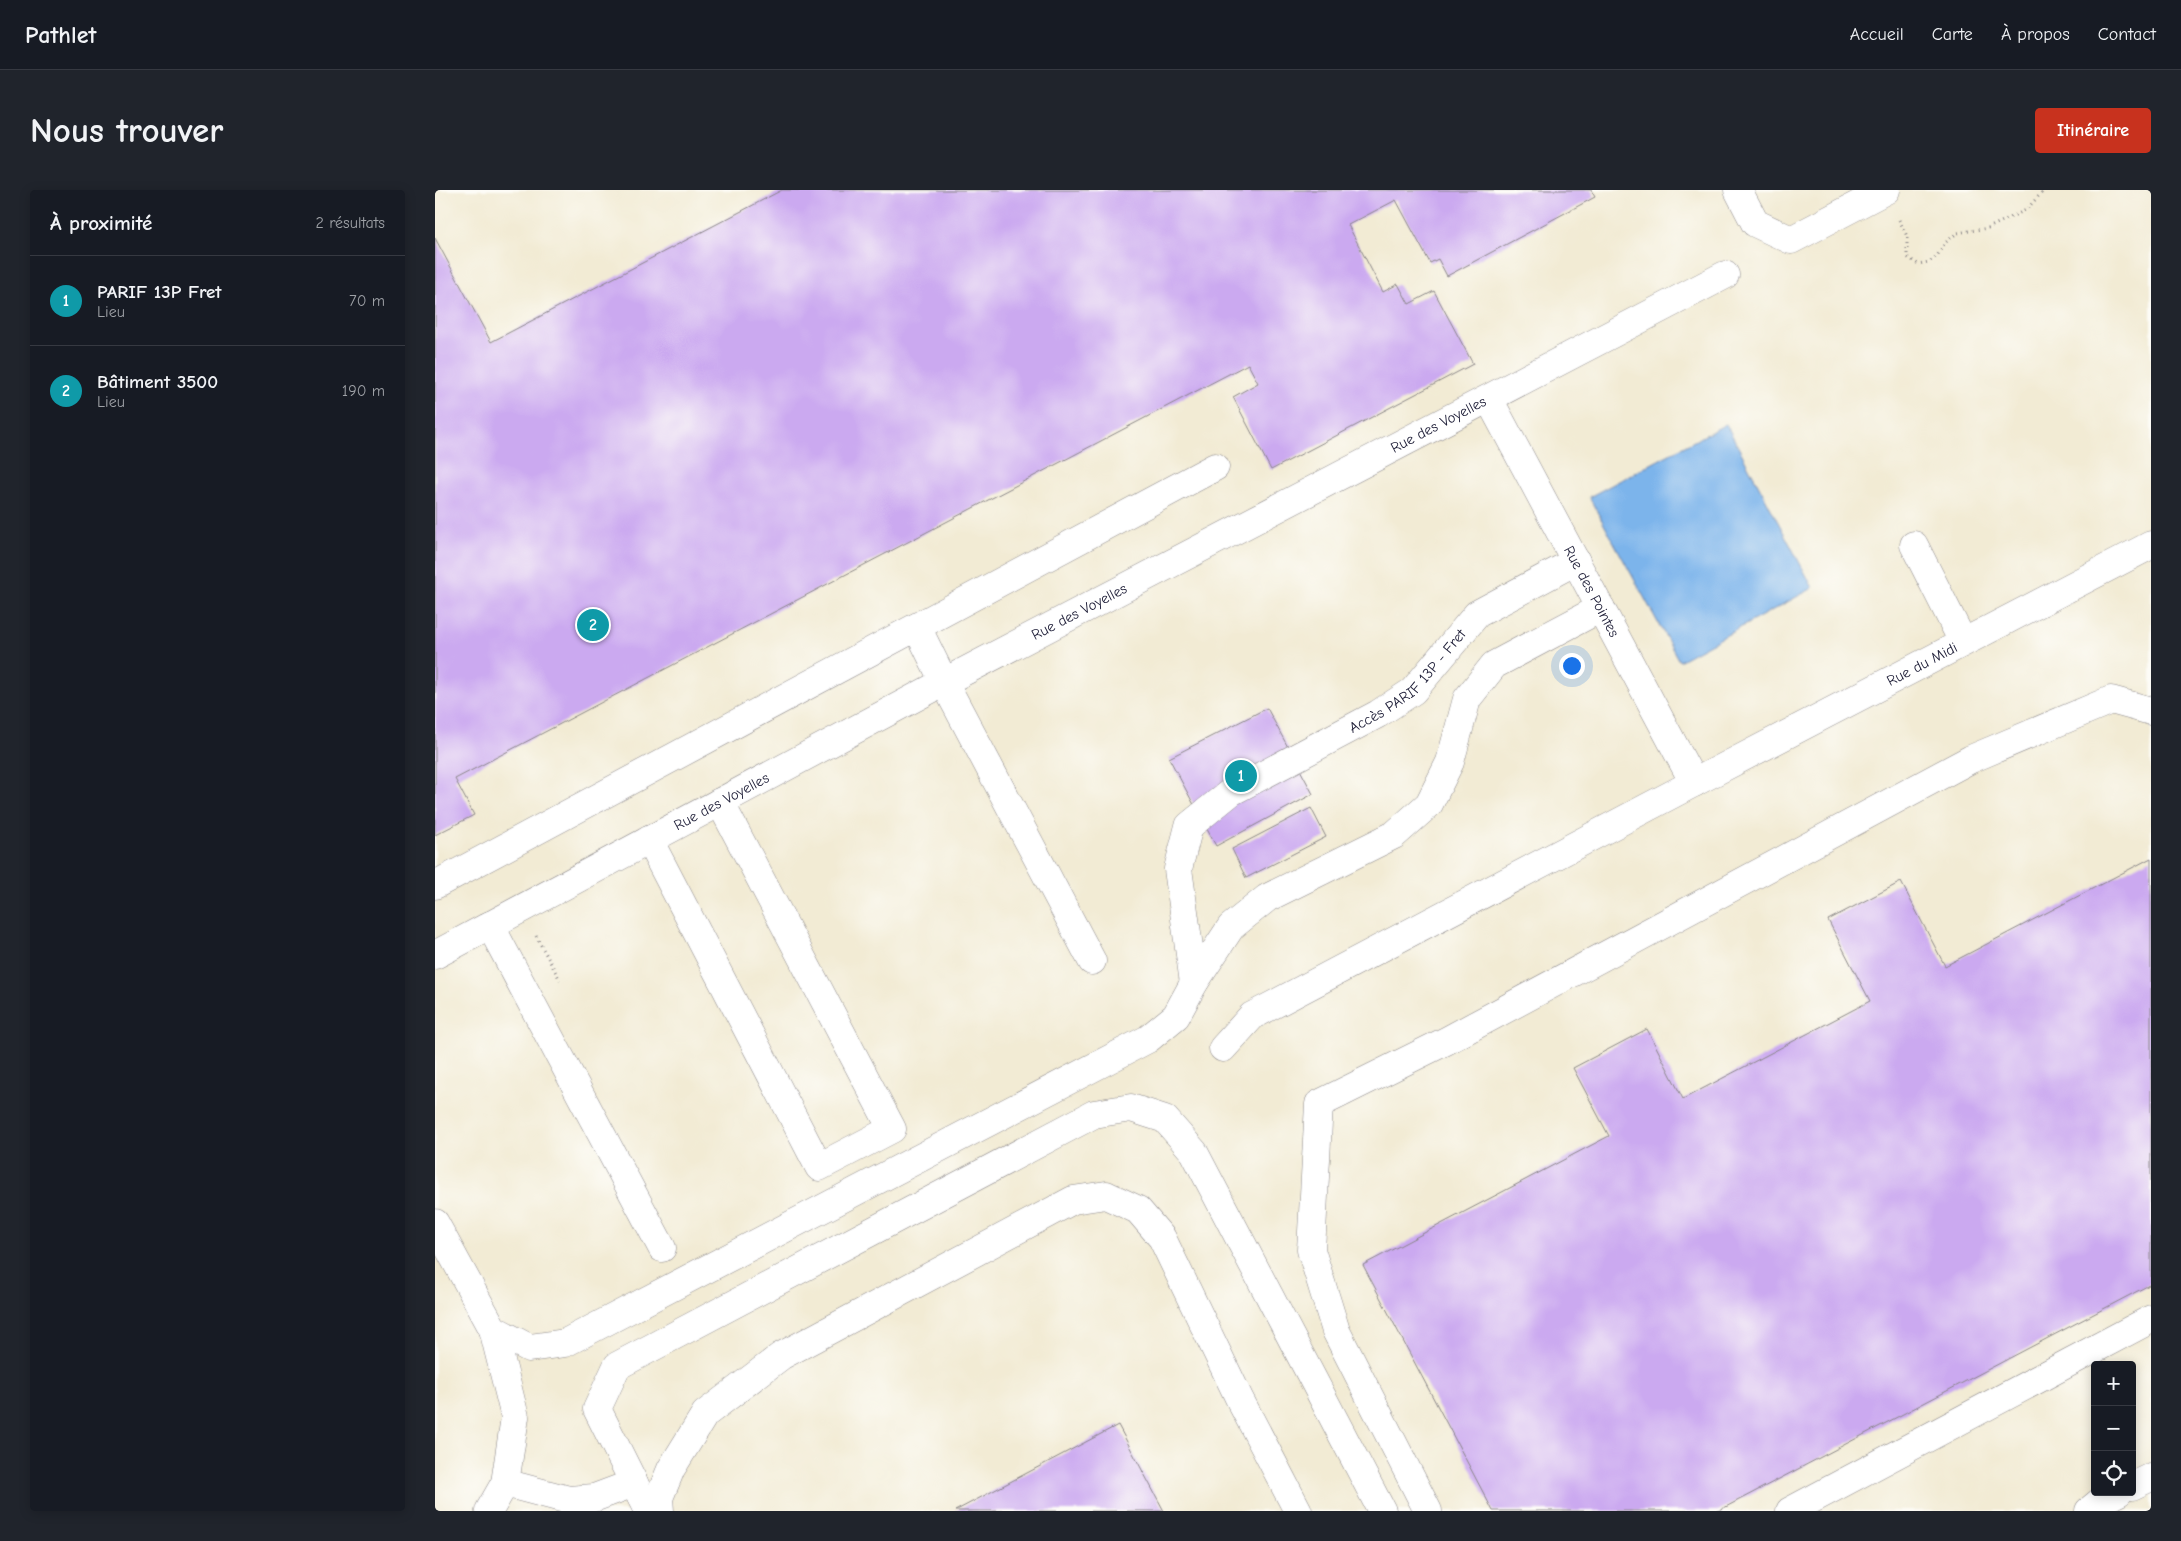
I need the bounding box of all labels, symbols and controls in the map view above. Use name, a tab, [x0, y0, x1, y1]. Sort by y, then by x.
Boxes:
text: Pathlet	[25, 21, 96, 49]
text: Accueil	[1850, 24, 1904, 45]
text: Carte	[1932, 24, 1973, 45]
text: À propos	[2001, 24, 2070, 45]
text: Contact	[2098, 24, 2156, 45]
button: Itinéraire	[2035, 108, 2151, 153]
text: Nous trouver	[30, 110, 223, 151]
text: À proximité	[50, 211, 152, 235]
text: 2 résultats	[315, 214, 385, 232]
text: PARIF 13P Fret	[97, 281, 222, 303]
text: 1	[63, 292, 69, 310]
text: 70 m	[349, 292, 385, 310]
text: Lieu	[97, 303, 125, 321]
text: Bâtiment 3500	[97, 371, 218, 393]
text: 2	[62, 382, 70, 400]
text: 190 m	[342, 382, 385, 400]
street label: Rue des Voyelles	[1387, 392, 1489, 457]
text: Lieu	[97, 393, 125, 411]
street label: Rue des Pointes	[1560, 543, 1623, 640]
street label: Rue des Voyelles	[1028, 579, 1130, 644]
pin: 2	[577, 606, 609, 644]
street label: Accès PARIF 13P - Fret	[1346, 625, 1470, 737]
street label: Rue du Midi	[1884, 638, 1960, 690]
your location	[1559, 653, 1585, 679]
pin: 1	[1225, 757, 1257, 795]
street label: Rue des Voyelles	[671, 769, 772, 834]
map controls	[2091, 1361, 2136, 1496]
button: +	[2091, 1361, 2136, 1406]
button: −	[2091, 1406, 2136, 1451]
button: locate	[2091, 1451, 2136, 1496]

